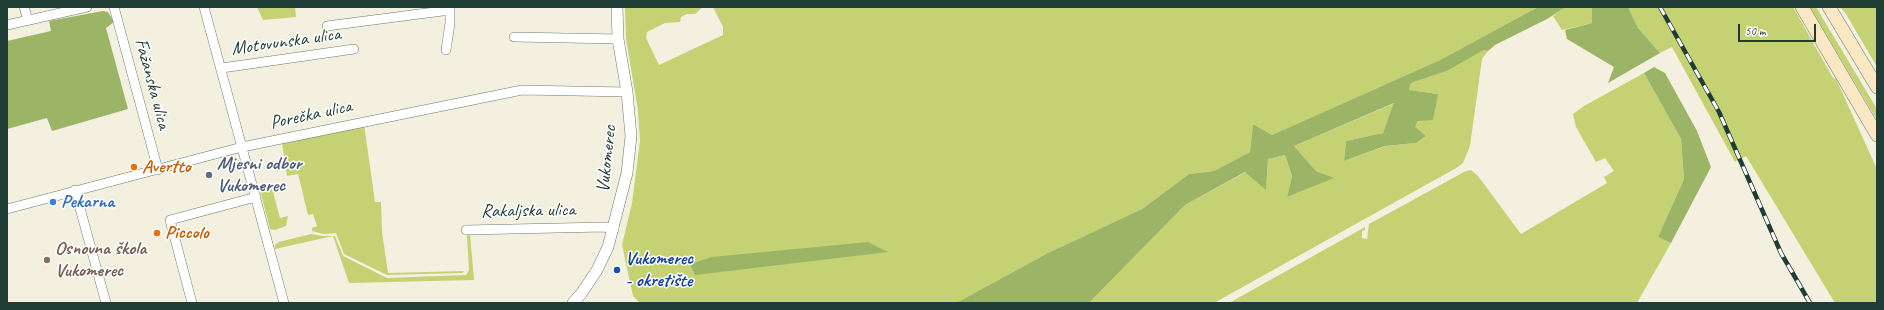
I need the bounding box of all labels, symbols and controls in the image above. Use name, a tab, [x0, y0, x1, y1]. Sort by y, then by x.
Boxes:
scale bar	[1740, 16, 1818, 42]
street label: Motovunska ulica	[230, 23, 342, 61]
text: 50 m	[1745, 23, 1765, 39]
street label: Fažanska ulica	[129, 36, 175, 132]
street label: Porečka ulica	[268, 95, 354, 135]
street label: Vukomerec	[592, 124, 622, 194]
place label: Mjesni odbor Vukomerec	[217, 153, 302, 197]
place label: Avertto	[142, 156, 191, 178]
marker: Avertto	[129, 162, 139, 172]
marker: Mjesni odbor Vukomerec	[204, 170, 214, 180]
place label: Pekarna	[61, 191, 114, 213]
marker: Pekarna	[48, 197, 58, 207]
street label: Rakaljska ulica	[481, 199, 575, 223]
place label: Piccolo	[165, 222, 209, 244]
marker: Piccolo	[152, 228, 162, 238]
place label: Osnovna škola Vukomerec	[55, 238, 146, 282]
place label: Vukomerec - okretište	[625, 248, 693, 292]
marker: Osnovna škola Vukomerec	[42, 255, 52, 265]
marker: Vukomerec - okretište	[612, 265, 622, 275]

